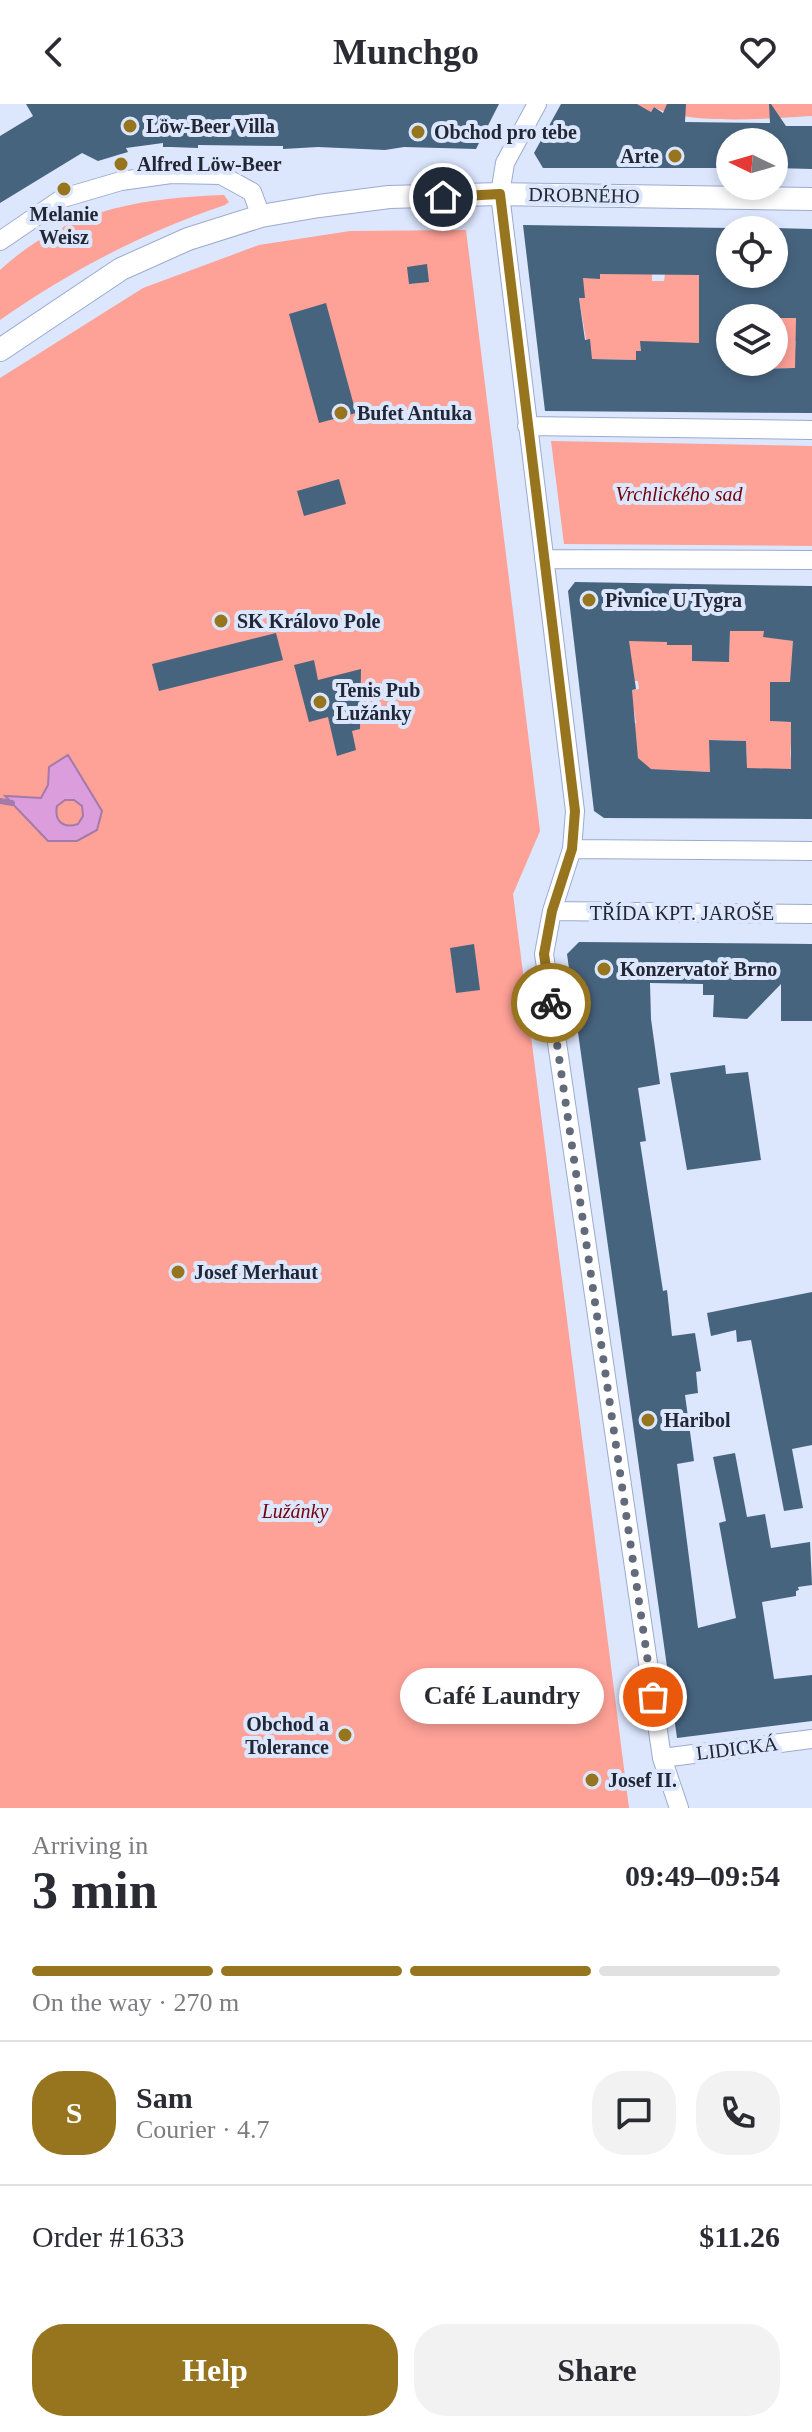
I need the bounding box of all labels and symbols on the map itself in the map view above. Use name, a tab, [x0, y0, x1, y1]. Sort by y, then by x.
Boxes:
place label: Löw-Beer Villa	[146, 115, 275, 137]
marker: Löw-Beer Villa	[121, 117, 139, 135]
place label: Obchod pro tebe	[434, 121, 577, 144]
marker: Obchod pro tebe	[409, 123, 427, 141]
north arrow	[716, 128, 788, 200]
place label: Arte	[620, 145, 659, 167]
marker: Arte	[666, 147, 684, 165]
place label: Alfred Löw-Beer	[137, 153, 282, 175]
marker: Alfred Löw-Beer	[112, 155, 130, 173]
pin	[409, 163, 477, 231]
marker: Melanie Weisz	[55, 180, 73, 198]
street label: DROBNÉHO	[528, 183, 640, 207]
place label: Melanie Weisz	[30, 203, 99, 248]
place label: Bufet Antuka	[357, 402, 472, 424]
marker: Bufet Antuka	[332, 404, 350, 422]
park label: Vrchlického sad	[615, 483, 744, 505]
place label: Pivnice U Tygra	[605, 589, 742, 612]
marker: Pivnice U Tygra	[580, 591, 598, 609]
place label: SK Královo Pole	[237, 610, 380, 632]
marker: SK Královo Pole	[212, 612, 230, 630]
place label: Tenis Pub Lužánky	[336, 679, 420, 725]
marker: Tenis Pub Lužánky	[311, 693, 329, 711]
street label: TŘÍDA KPT. JAROŠE	[590, 901, 774, 924]
place label: Konzervatoř Brno	[620, 958, 777, 980]
marker: Konzervatoř Brno	[595, 960, 613, 978]
courier	[511, 963, 591, 1043]
place label: Josef Merhaut	[194, 1261, 318, 1283]
marker: Josef Merhaut	[169, 1263, 187, 1281]
place label: Haribol	[664, 1409, 731, 1431]
marker: Haribol	[639, 1411, 657, 1429]
park label: Lužánky	[261, 1500, 328, 1523]
pin	[619, 1663, 687, 1731]
callout: Café Laundry	[401, 1669, 605, 1725]
place label: Obchod a Tolerance	[245, 1713, 329, 1758]
marker: Obchod a Tolerance	[336, 1726, 354, 1744]
street label: LIDICKÁ	[695, 1732, 780, 1764]
place label: Josef II.	[608, 1769, 677, 1791]
marker: Josef II.	[583, 1771, 601, 1789]

